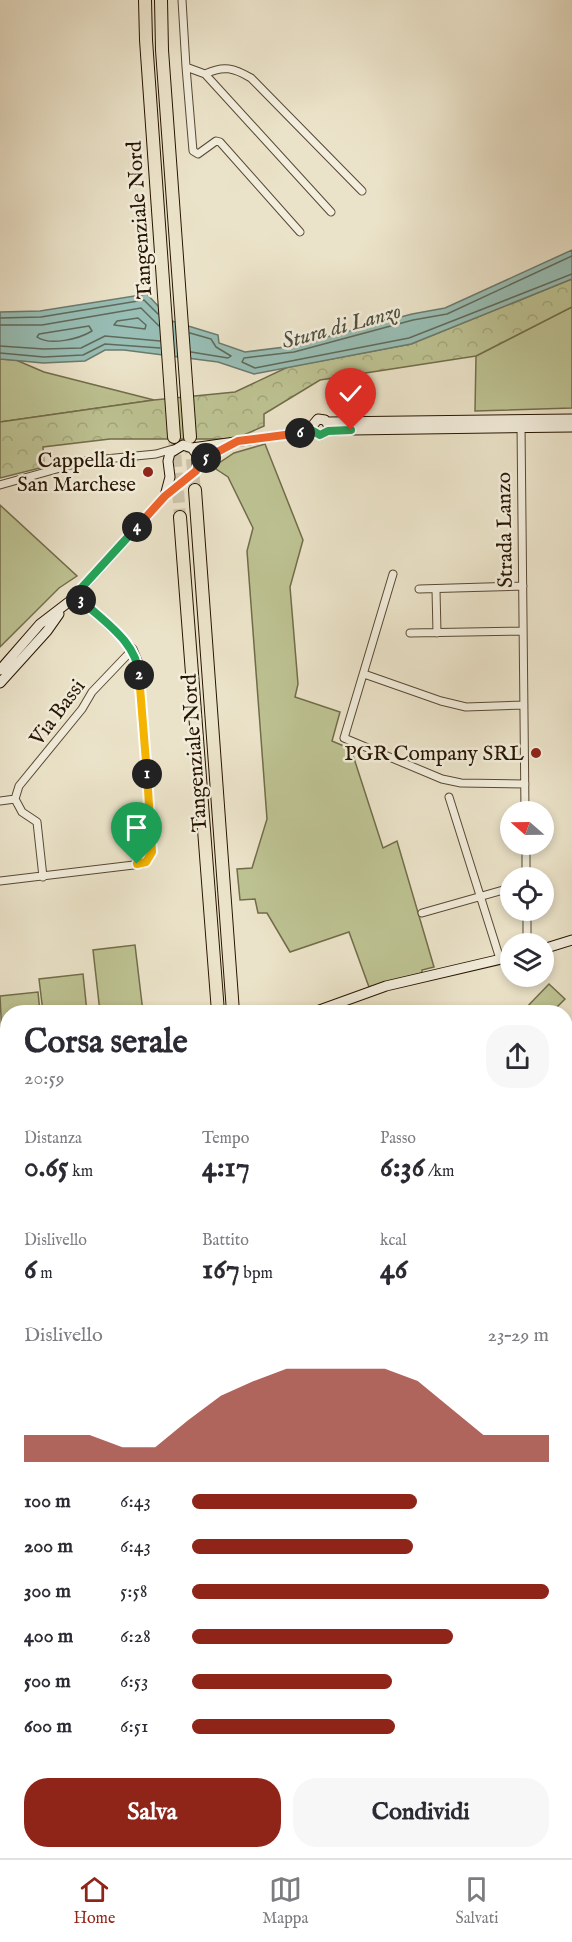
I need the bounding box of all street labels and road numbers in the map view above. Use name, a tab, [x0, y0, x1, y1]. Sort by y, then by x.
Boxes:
street label: Tangenziale Nord	[121, 139, 159, 300]
street label: Strada Lanzo	[491, 472, 520, 588]
street label: Tangenziale Nord	[176, 672, 214, 833]
street label: Via Bassi	[24, 674, 92, 752]

